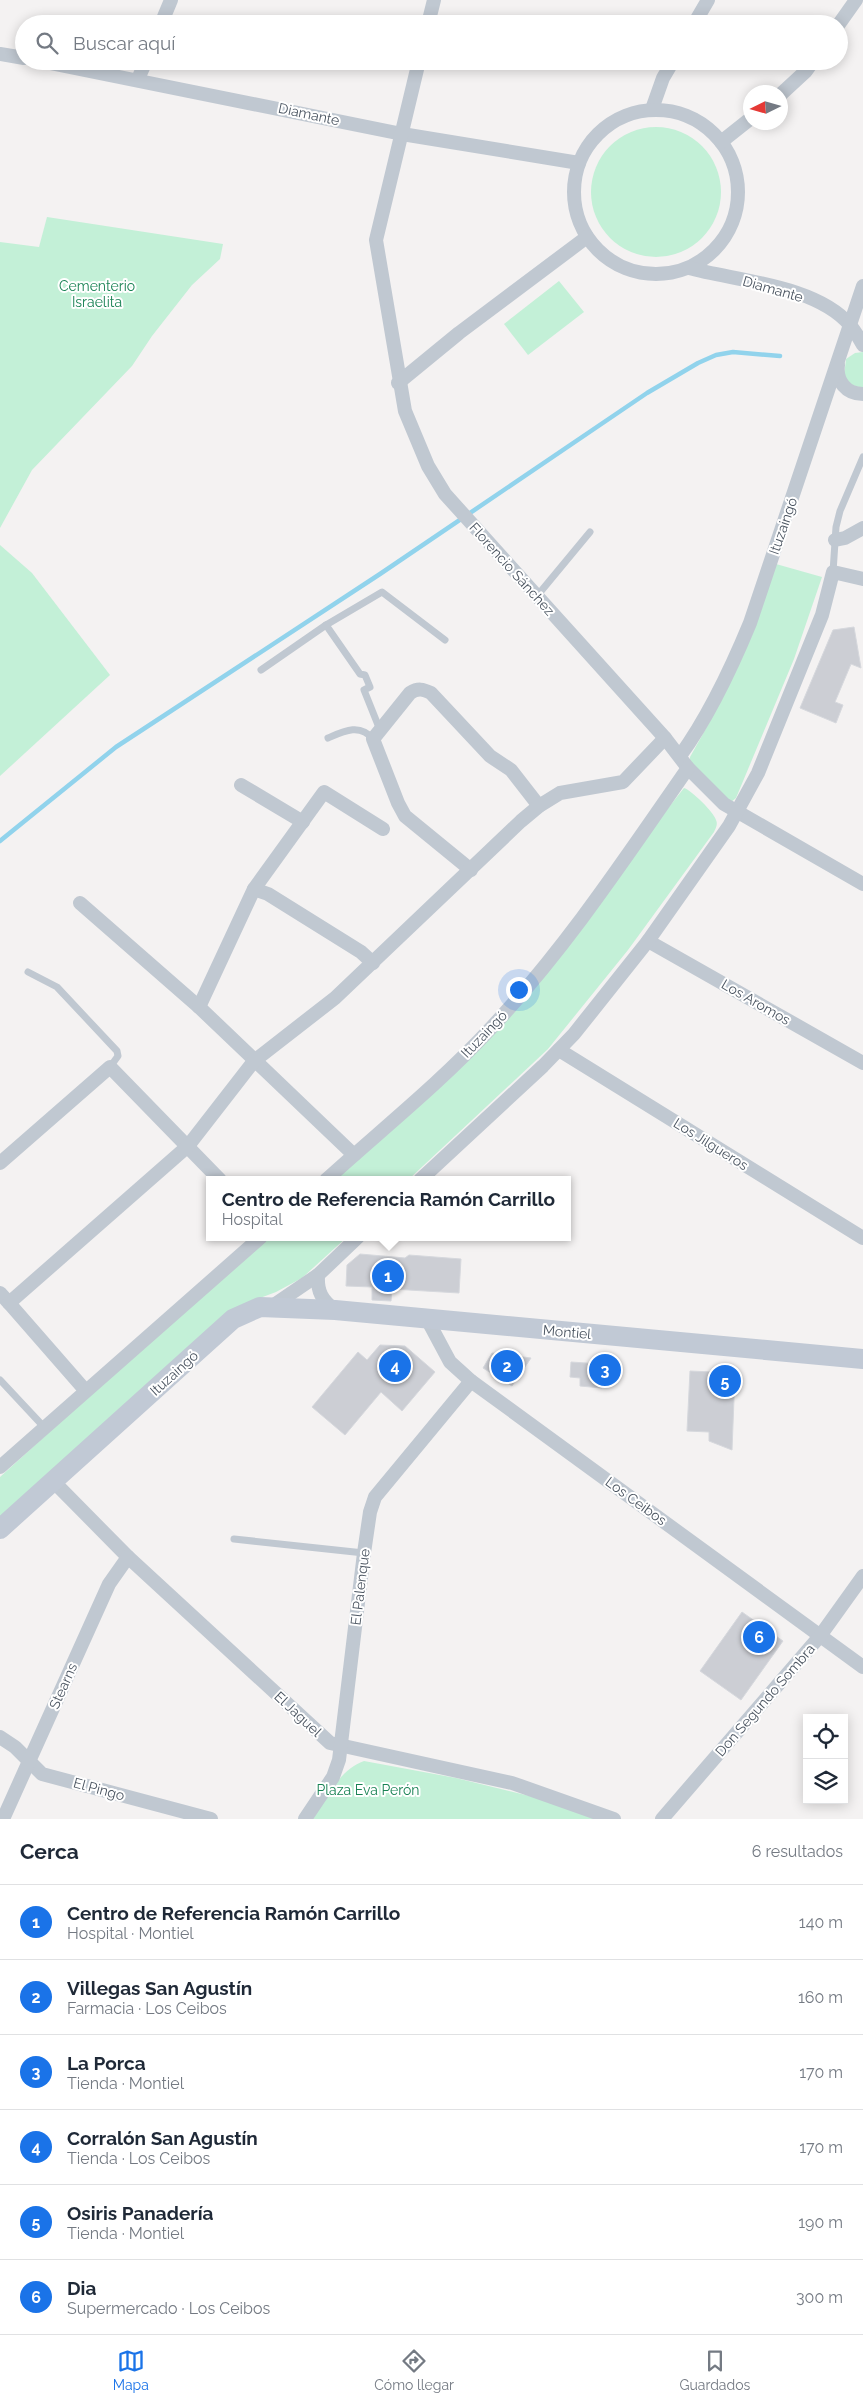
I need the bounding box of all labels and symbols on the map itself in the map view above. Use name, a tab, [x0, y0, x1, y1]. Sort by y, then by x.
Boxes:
north arrow	[743, 85, 788, 130]
street label: Diamante	[277, 100, 341, 128]
street label: Diamante	[741, 273, 805, 305]
park label: Cementerio Israelita	[59, 278, 135, 310]
street label: Ituzaingó	[766, 495, 800, 557]
street label: Florencio Sánchez	[466, 519, 558, 619]
street label: Los Aromos	[719, 976, 793, 1028]
your location	[506, 977, 532, 1003]
street label: Ituzaingó	[458, 1007, 510, 1061]
street label: Los Jilgueros	[671, 1115, 751, 1173]
pin: 1	[372, 1257, 404, 1295]
street label: Montiel	[542, 1322, 592, 1342]
street label: Ituzaingó	[147, 1347, 201, 1399]
pin: 4	[379, 1347, 411, 1385]
pin: 2	[491, 1347, 523, 1385]
pin: 3	[589, 1351, 621, 1389]
pin: 5	[709, 1362, 741, 1400]
street label: Los Ceibos	[602, 1474, 670, 1529]
street label: El Palenque	[347, 1548, 373, 1626]
pin: 6	[743, 1618, 775, 1656]
street label: Don Segundo Sombra	[712, 1641, 818, 1759]
street label: Stearns	[46, 1660, 80, 1711]
street label: El Jaguel	[271, 1688, 325, 1740]
street label: El Pingo	[72, 1774, 126, 1804]
park label: Plaza Eva Perón	[317, 1782, 419, 1798]

